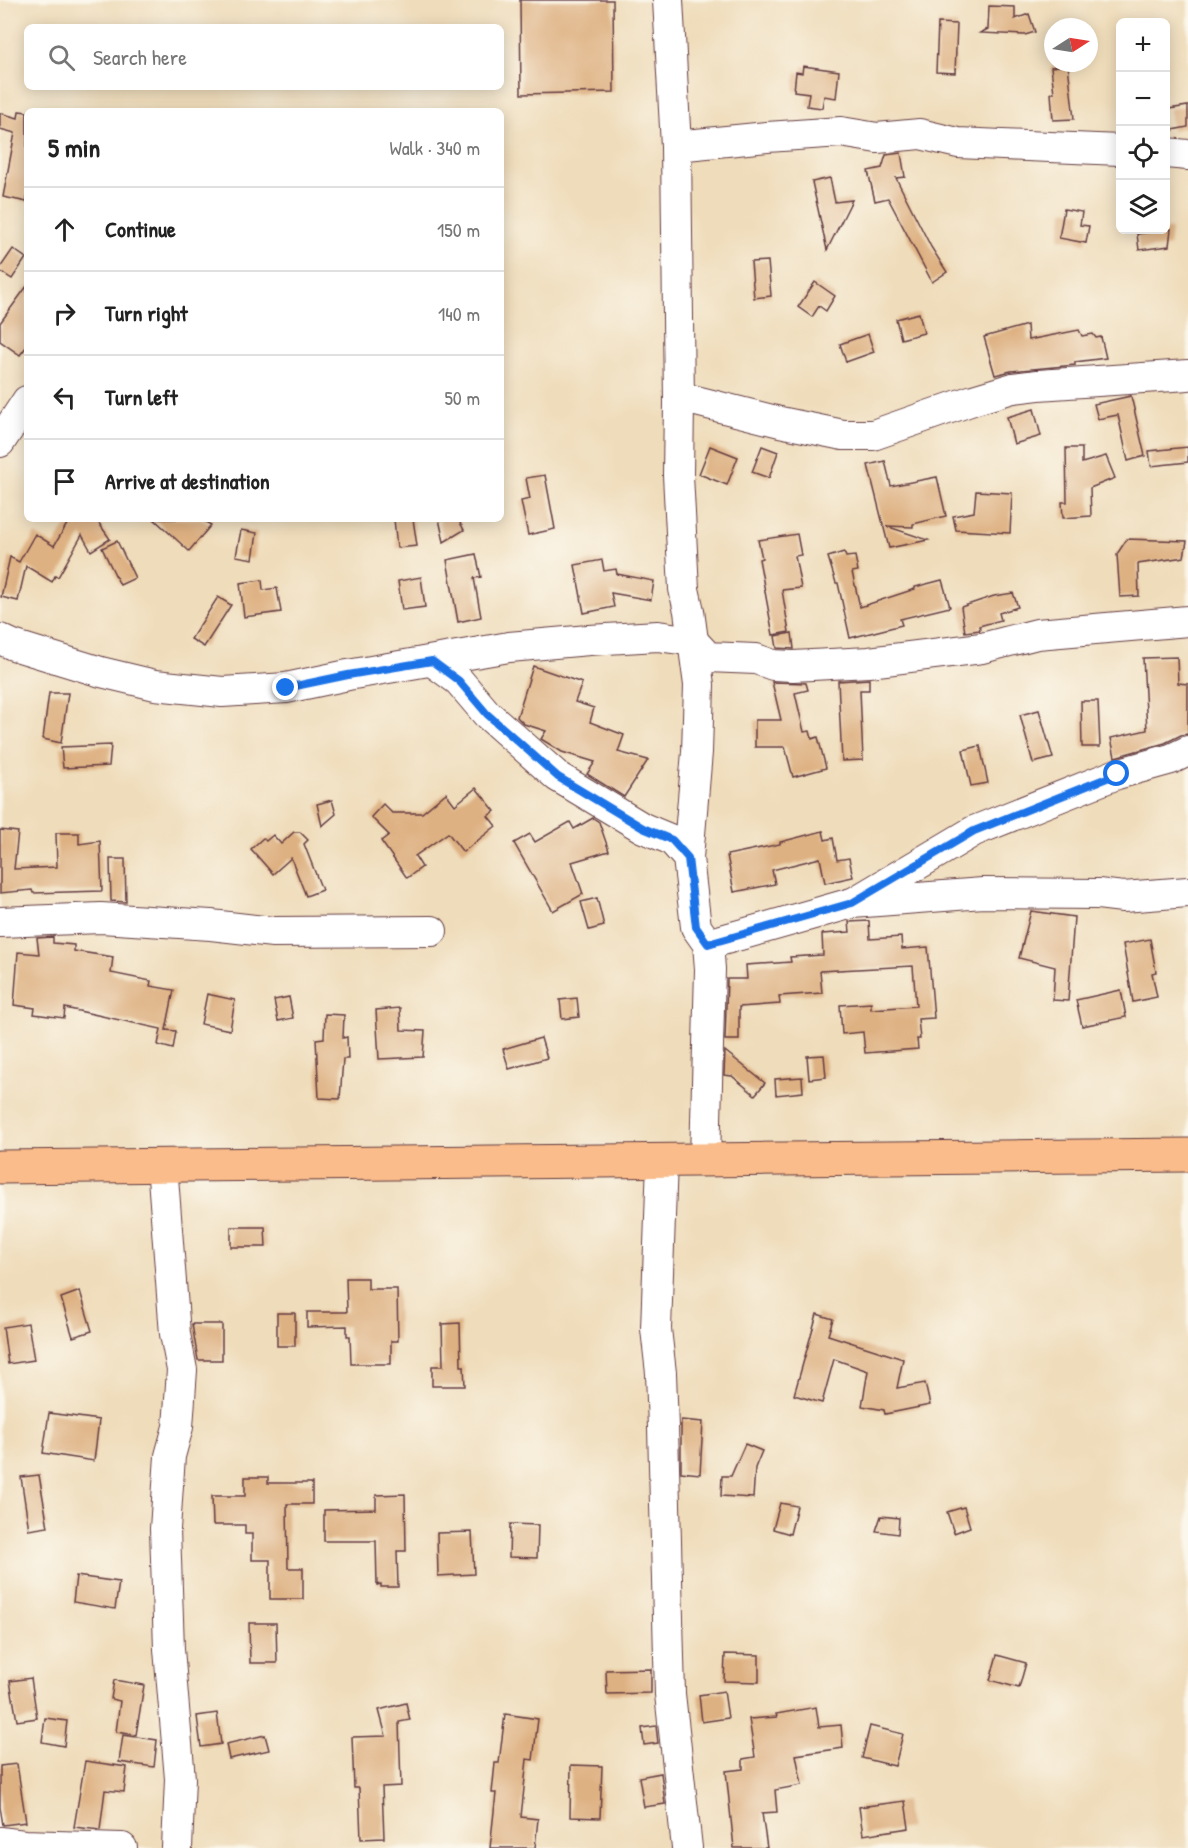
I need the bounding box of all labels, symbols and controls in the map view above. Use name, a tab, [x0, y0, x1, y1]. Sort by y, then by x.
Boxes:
north arrow	[1044, 18, 1098, 72]
map controls	[1116, 18, 1170, 234]
button: +	[1116, 18, 1170, 72]
search box	[24, 24, 504, 90]
icon: search	[45, 41, 78, 74]
text: Search here	[93, 42, 187, 72]
button: −	[1116, 72, 1170, 126]
button: locate	[1116, 126, 1170, 180]
text: 5 min	[48, 130, 100, 165]
text: Walk · 340 m	[389, 134, 480, 161]
button: layers	[1116, 180, 1170, 234]
icon: ahead	[48, 213, 81, 246]
text: Continue	[105, 214, 176, 244]
text: 150 m	[437, 216, 480, 243]
icon: right	[48, 297, 81, 330]
text: Turn right	[105, 298, 188, 328]
text: 140 m	[438, 300, 480, 327]
icon: left	[48, 381, 81, 414]
text: Turn left	[105, 382, 178, 412]
text: 50 m	[444, 384, 480, 411]
icon: arrive	[48, 465, 81, 498]
text: Arrive at destination	[105, 466, 270, 496]
route end	[272, 674, 298, 700]
route start	[1103, 760, 1129, 786]

